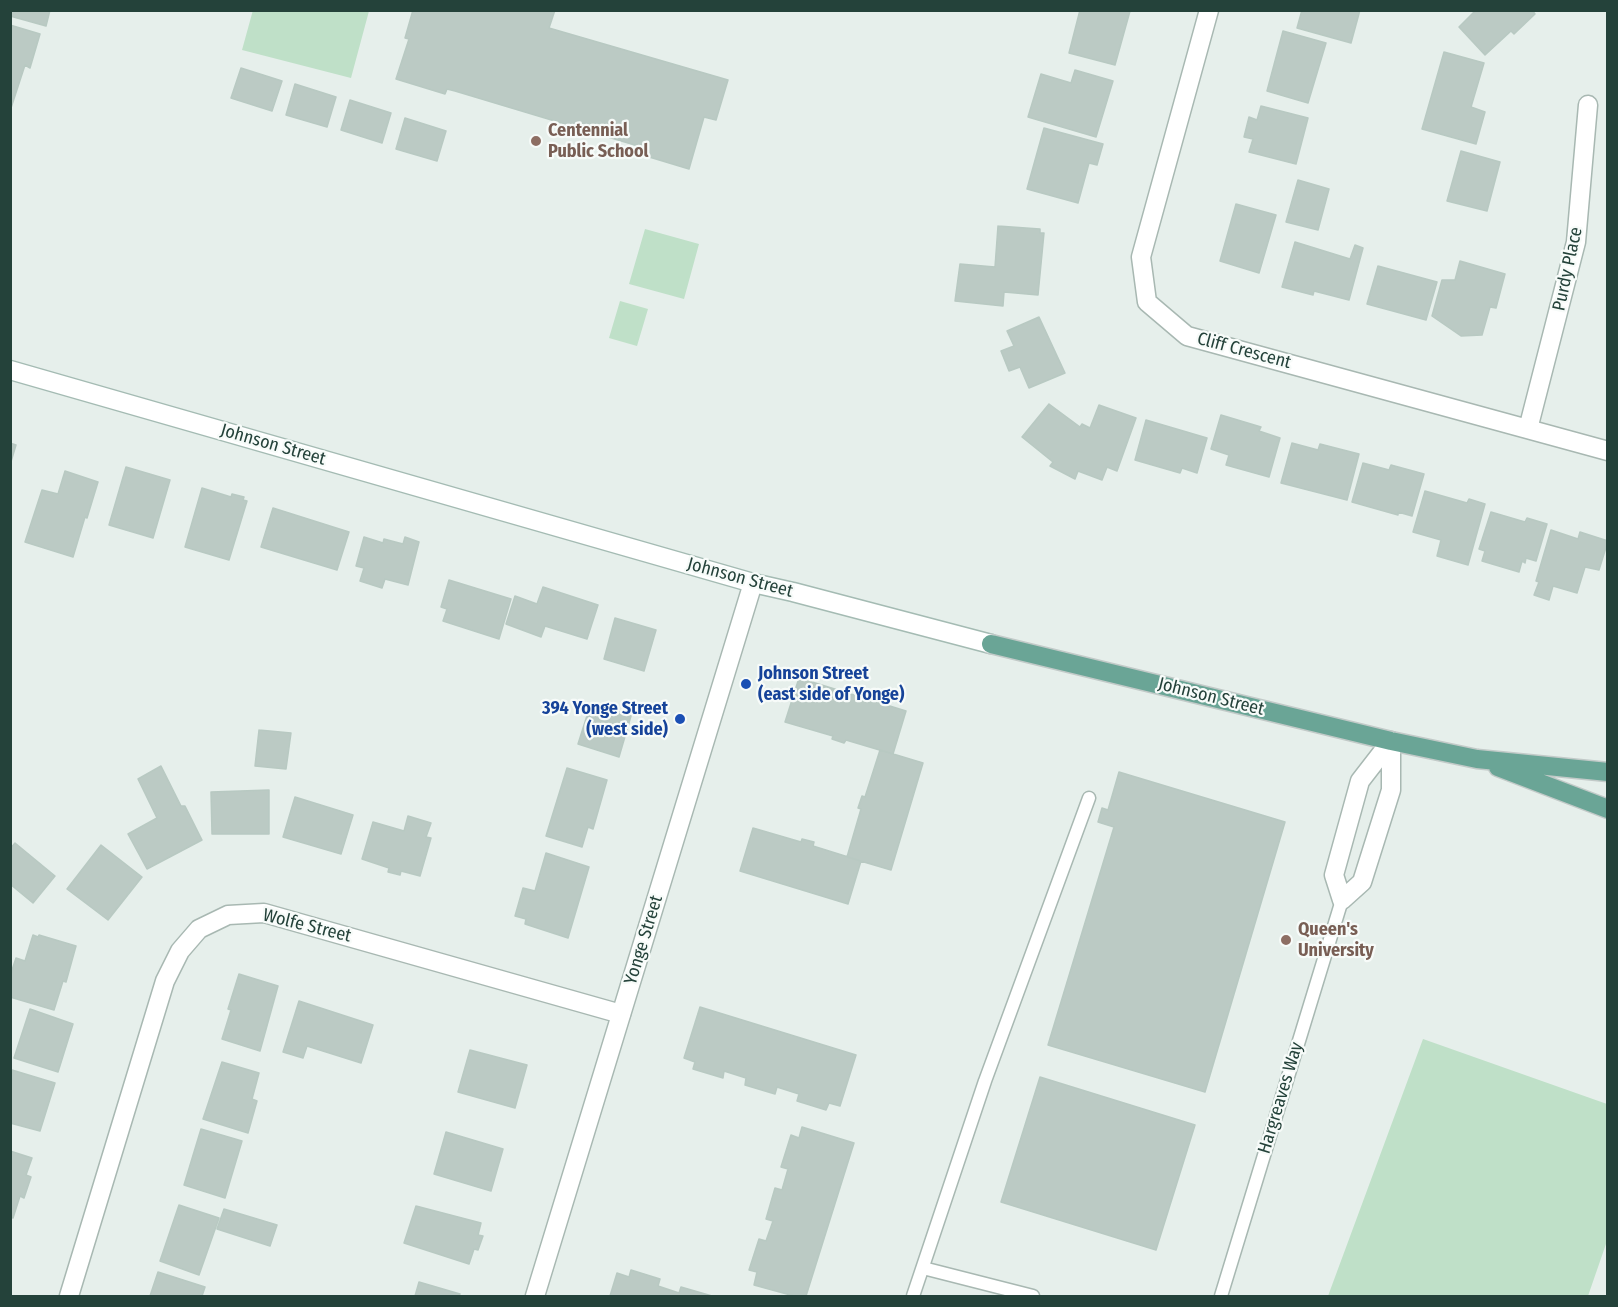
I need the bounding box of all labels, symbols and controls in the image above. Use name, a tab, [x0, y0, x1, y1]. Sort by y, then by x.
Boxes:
place label: Centennial Public School	[548, 120, 648, 162]
marker: Centennial Public School	[529, 134, 543, 148]
street label: Purdy Place	[1549, 225, 1587, 313]
street label: Cliff Crescent	[1195, 328, 1293, 374]
street label: Johnson Street	[218, 420, 328, 470]
street label: Johnson Street	[685, 554, 795, 602]
place label: Johnson Street (east side of Yonge)	[758, 663, 904, 706]
street label: Johnson Street	[1156, 673, 1266, 721]
marker: Johnson Street (east side of Yonge)	[739, 677, 753, 691]
place label: 394 Yonge Street (west side)	[542, 698, 668, 740]
marker: 394 Yonge Street (west side)	[673, 712, 687, 726]
street label: Yonge Street	[620, 893, 668, 987]
street label: Wolfe Street	[261, 905, 353, 947]
place label: Queen's University	[1298, 919, 1374, 962]
marker: Queen's University	[1279, 933, 1293, 947]
street label: Hargreaves Way	[1254, 1040, 1308, 1156]

